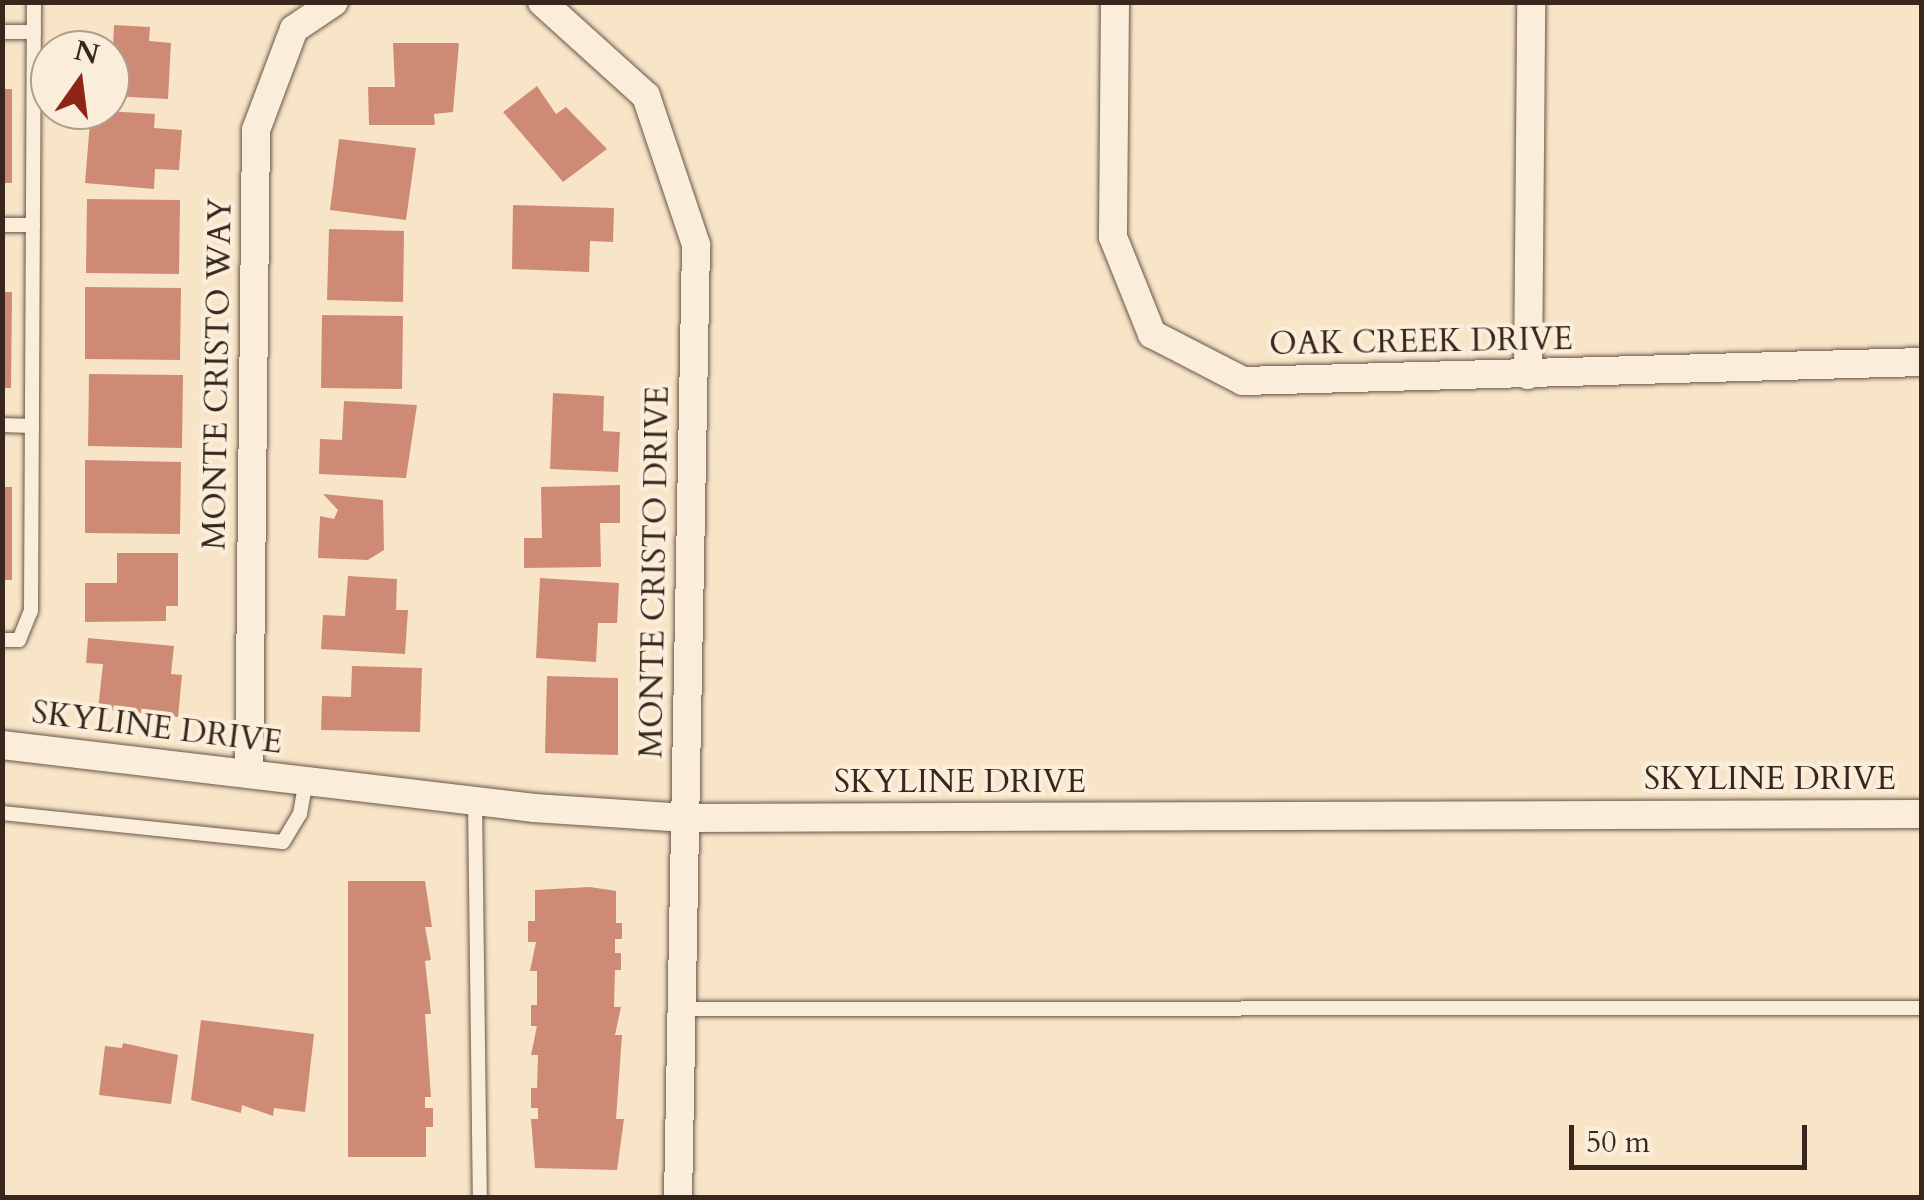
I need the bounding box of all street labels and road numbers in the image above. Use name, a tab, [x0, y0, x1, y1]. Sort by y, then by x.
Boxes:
street label: MONTE CRISTO WAY	[196, 198, 240, 550]
street label: OAK CREEK DRIVE	[1269, 320, 1573, 364]
street label: MONTE CRISTO DRIVE	[633, 385, 677, 759]
street label: SKYLINE DRIVE	[30, 694, 284, 762]
street label: SKYLINE DRIVE	[1644, 760, 1896, 798]
street label: SKYLINE DRIVE	[834, 763, 1086, 801]

